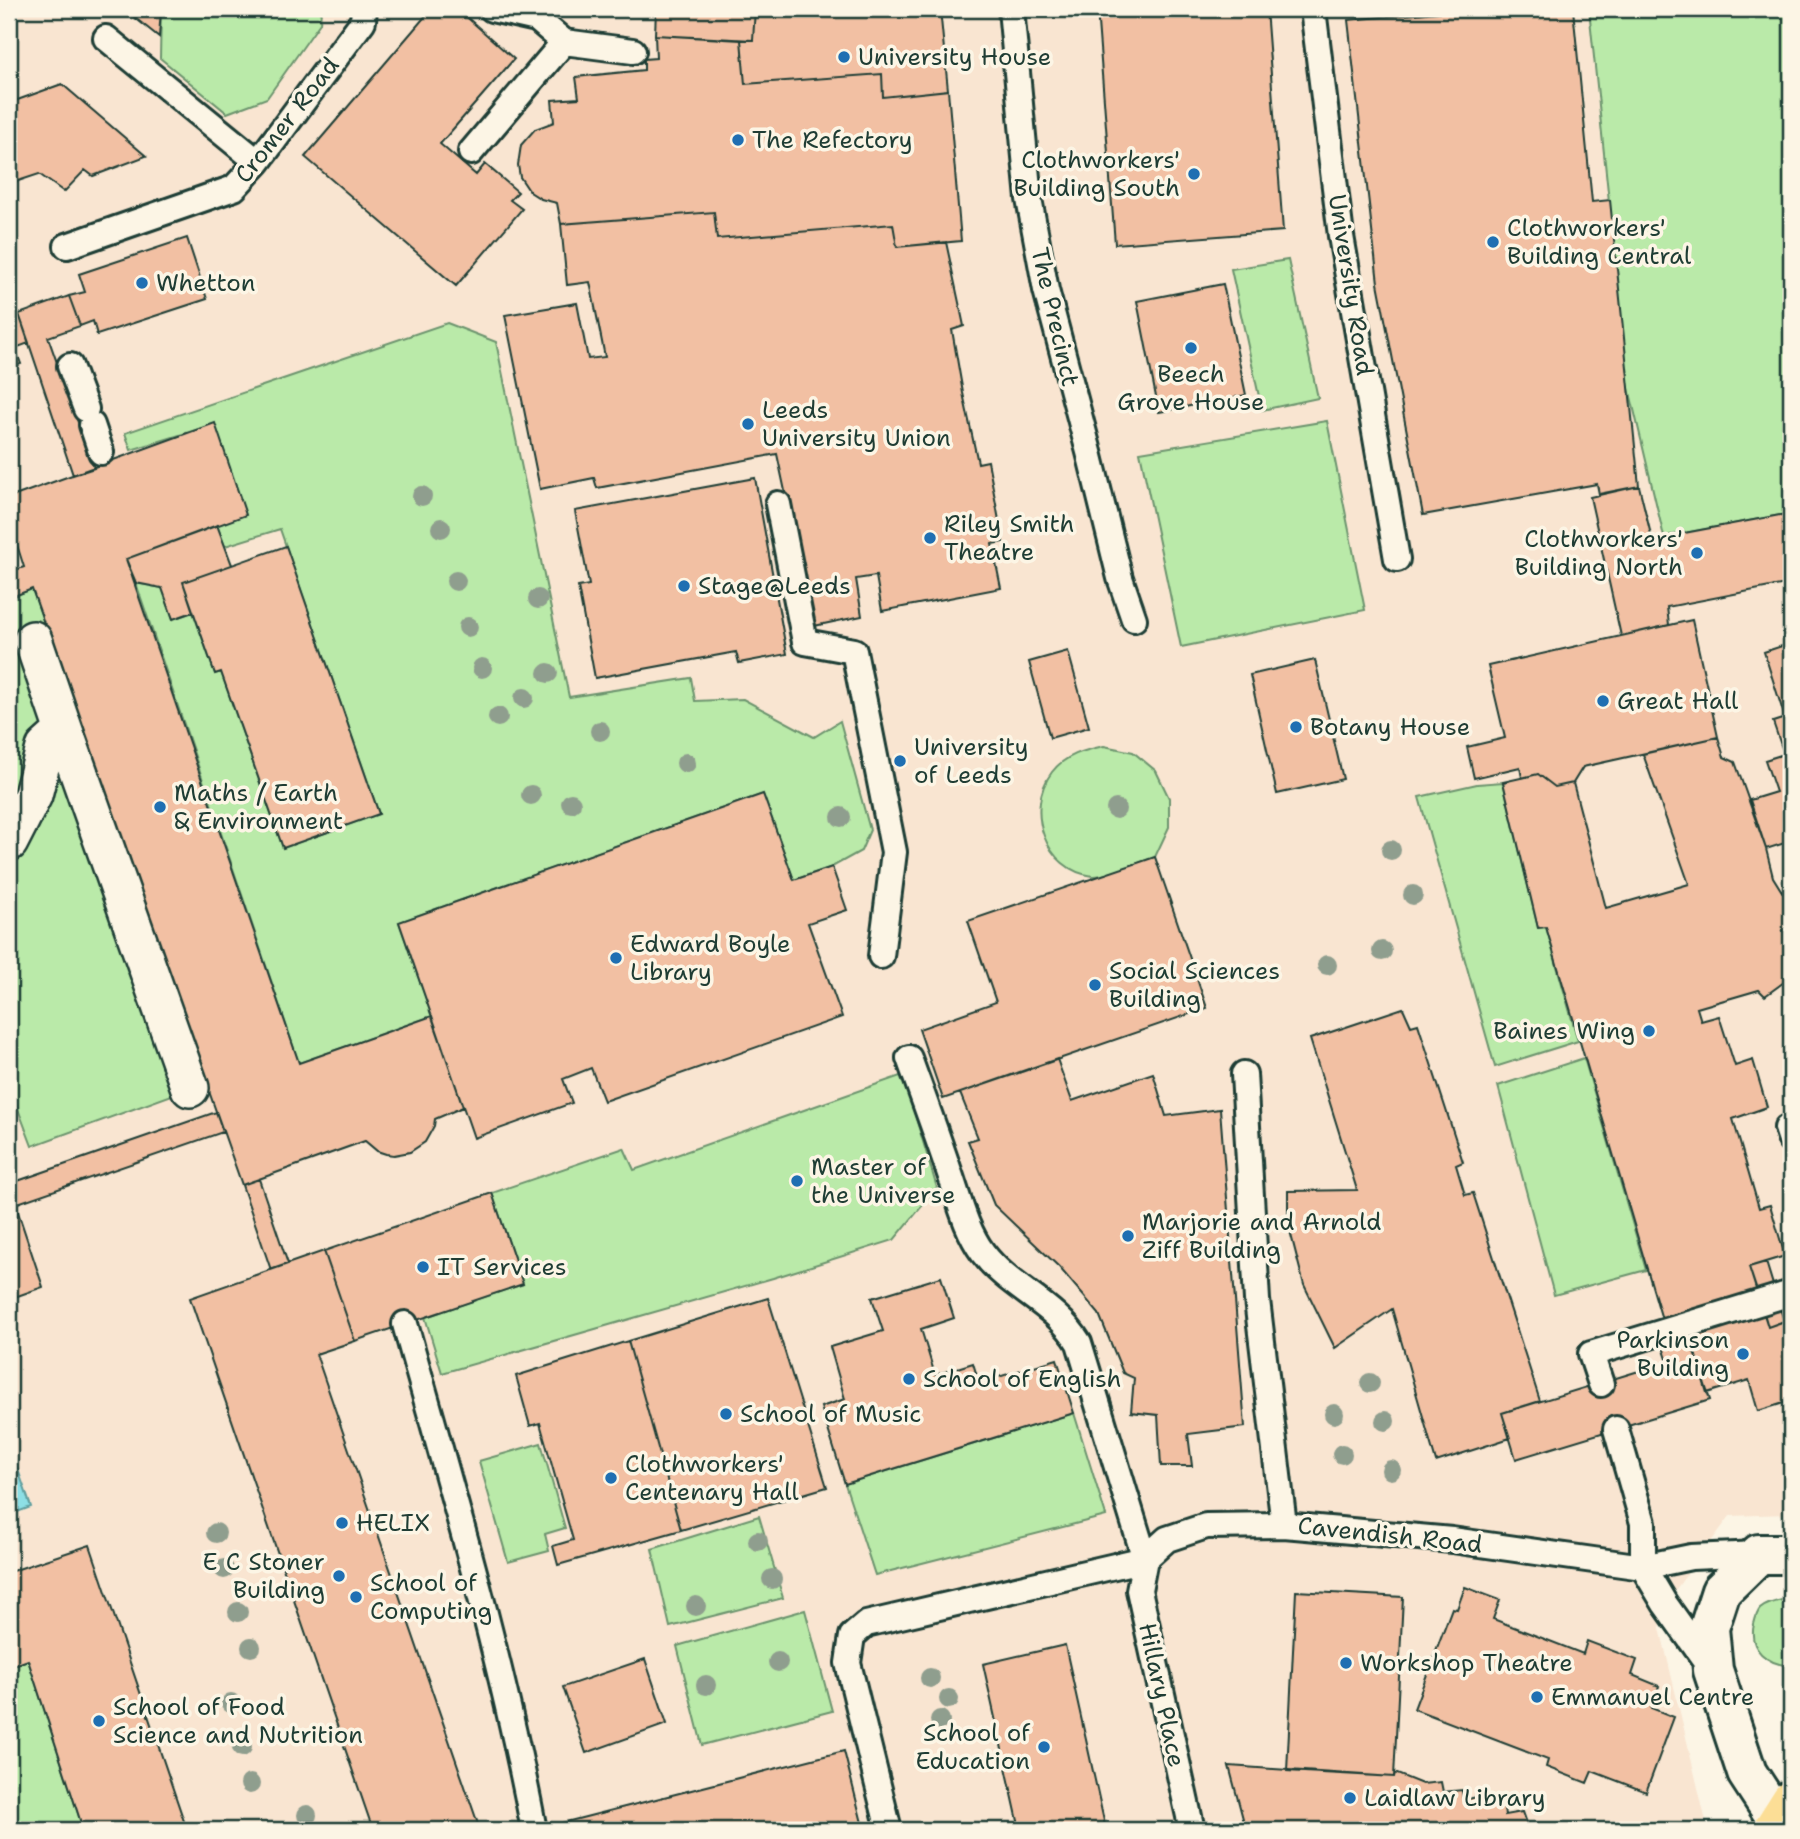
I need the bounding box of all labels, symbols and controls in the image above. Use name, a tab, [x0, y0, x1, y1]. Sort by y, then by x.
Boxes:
place label: University House	[858, 41, 1051, 73]
marker: University House	[836, 49, 852, 65]
street label: Cromer Road	[228, 50, 346, 190]
place label: The Refectory	[752, 124, 913, 156]
marker: The Refectory	[730, 132, 746, 148]
place label: Clothworkers' Building South	[1013, 144, 1180, 204]
marker: Clothworkers' Building South	[1186, 166, 1202, 182]
street label: University Road	[1321, 192, 1381, 378]
place label: Clothworkers' Building Central	[1507, 212, 1692, 272]
marker: Clothworkers' Building Central	[1485, 234, 1501, 250]
street label: The Precinct	[1023, 244, 1087, 390]
place label: Whetton	[156, 267, 255, 299]
marker: Whetton	[134, 275, 150, 291]
marker: Beech Grove House	[1183, 340, 1199, 356]
place label: Beech Grove House	[1117, 358, 1265, 418]
place label: Leeds University Union	[762, 394, 951, 454]
marker: Leeds University Union	[740, 416, 756, 432]
place label: Riley Smith Theatre	[944, 508, 1075, 568]
place label: Clothworkers' Building North	[1515, 523, 1683, 583]
marker: Riley Smith Theatre	[922, 530, 938, 546]
marker: Clothworkers' Building North	[1689, 545, 1705, 561]
place label: Stage@Leeds	[698, 570, 851, 602]
marker: Stage@Leeds	[676, 578, 692, 594]
place label: Great Hall	[1617, 685, 1739, 717]
marker: Great Hall	[1595, 693, 1611, 709]
place label: Botany House	[1310, 711, 1470, 743]
marker: Botany House	[1288, 719, 1304, 735]
place label: University of Leeds	[914, 731, 1029, 791]
marker: University of Leeds	[892, 753, 908, 769]
place label: Maths / Earth & Environment	[174, 777, 343, 837]
marker: Maths / Earth & Environment	[152, 799, 168, 815]
place label: Edward Boyle Library	[630, 928, 791, 988]
marker: Edward Boyle Library	[608, 950, 624, 966]
place label: Social Sciences Building	[1109, 955, 1280, 1015]
marker: Social Sciences Building	[1087, 977, 1103, 993]
place label: Baines Wing	[1493, 1015, 1635, 1047]
marker: Baines Wing	[1641, 1023, 1657, 1039]
place label: Master of the Universe	[811, 1151, 955, 1211]
marker: Master of the Universe	[789, 1173, 805, 1189]
place label: Marjorie and Arnold Ziff Building	[1142, 1206, 1381, 1266]
marker: Marjorie and Arnold Ziff Building	[1120, 1228, 1136, 1244]
place label: IT Services	[437, 1251, 567, 1283]
marker: IT Services	[415, 1259, 431, 1275]
place label: Parkinson Building	[1616, 1324, 1729, 1384]
marker: Parkinson Building	[1735, 1346, 1751, 1362]
place label: School of English	[923, 1363, 1122, 1395]
marker: School of English	[901, 1371, 917, 1387]
place label: School of Music	[740, 1398, 921, 1430]
marker: School of Music	[718, 1406, 734, 1422]
place label: Clothworkers' Centenary Hall	[625, 1448, 799, 1508]
marker: Clothworkers' Centenary Hall	[603, 1470, 619, 1486]
place label: HELIX	[356, 1507, 430, 1539]
street label: Cavendish Road	[1296, 1509, 1484, 1561]
marker: HELIX	[334, 1515, 350, 1531]
place label: E C Stoner Building	[202, 1546, 325, 1606]
place label: School of Computing	[370, 1567, 492, 1627]
marker: E C Stoner Building	[331, 1568, 347, 1584]
marker: School of Computing	[348, 1589, 364, 1605]
street label: Hillary Place	[1131, 1620, 1193, 1770]
place label: Workshop Theatre	[1360, 1647, 1573, 1679]
marker: Workshop Theatre	[1338, 1655, 1354, 1671]
place label: Emmanuel Centre	[1551, 1681, 1754, 1713]
marker: Emmanuel Centre	[1529, 1689, 1545, 1705]
place label: School of Food Science and Nutrition	[113, 1691, 363, 1751]
marker: School of Food Science and Nutrition	[91, 1713, 107, 1729]
place label: School of Education	[915, 1717, 1031, 1777]
marker: School of Education	[1036, 1739, 1052, 1755]
place label: Laidlaw Library	[1364, 1782, 1546, 1814]
marker: Laidlaw Library	[1342, 1790, 1358, 1806]

